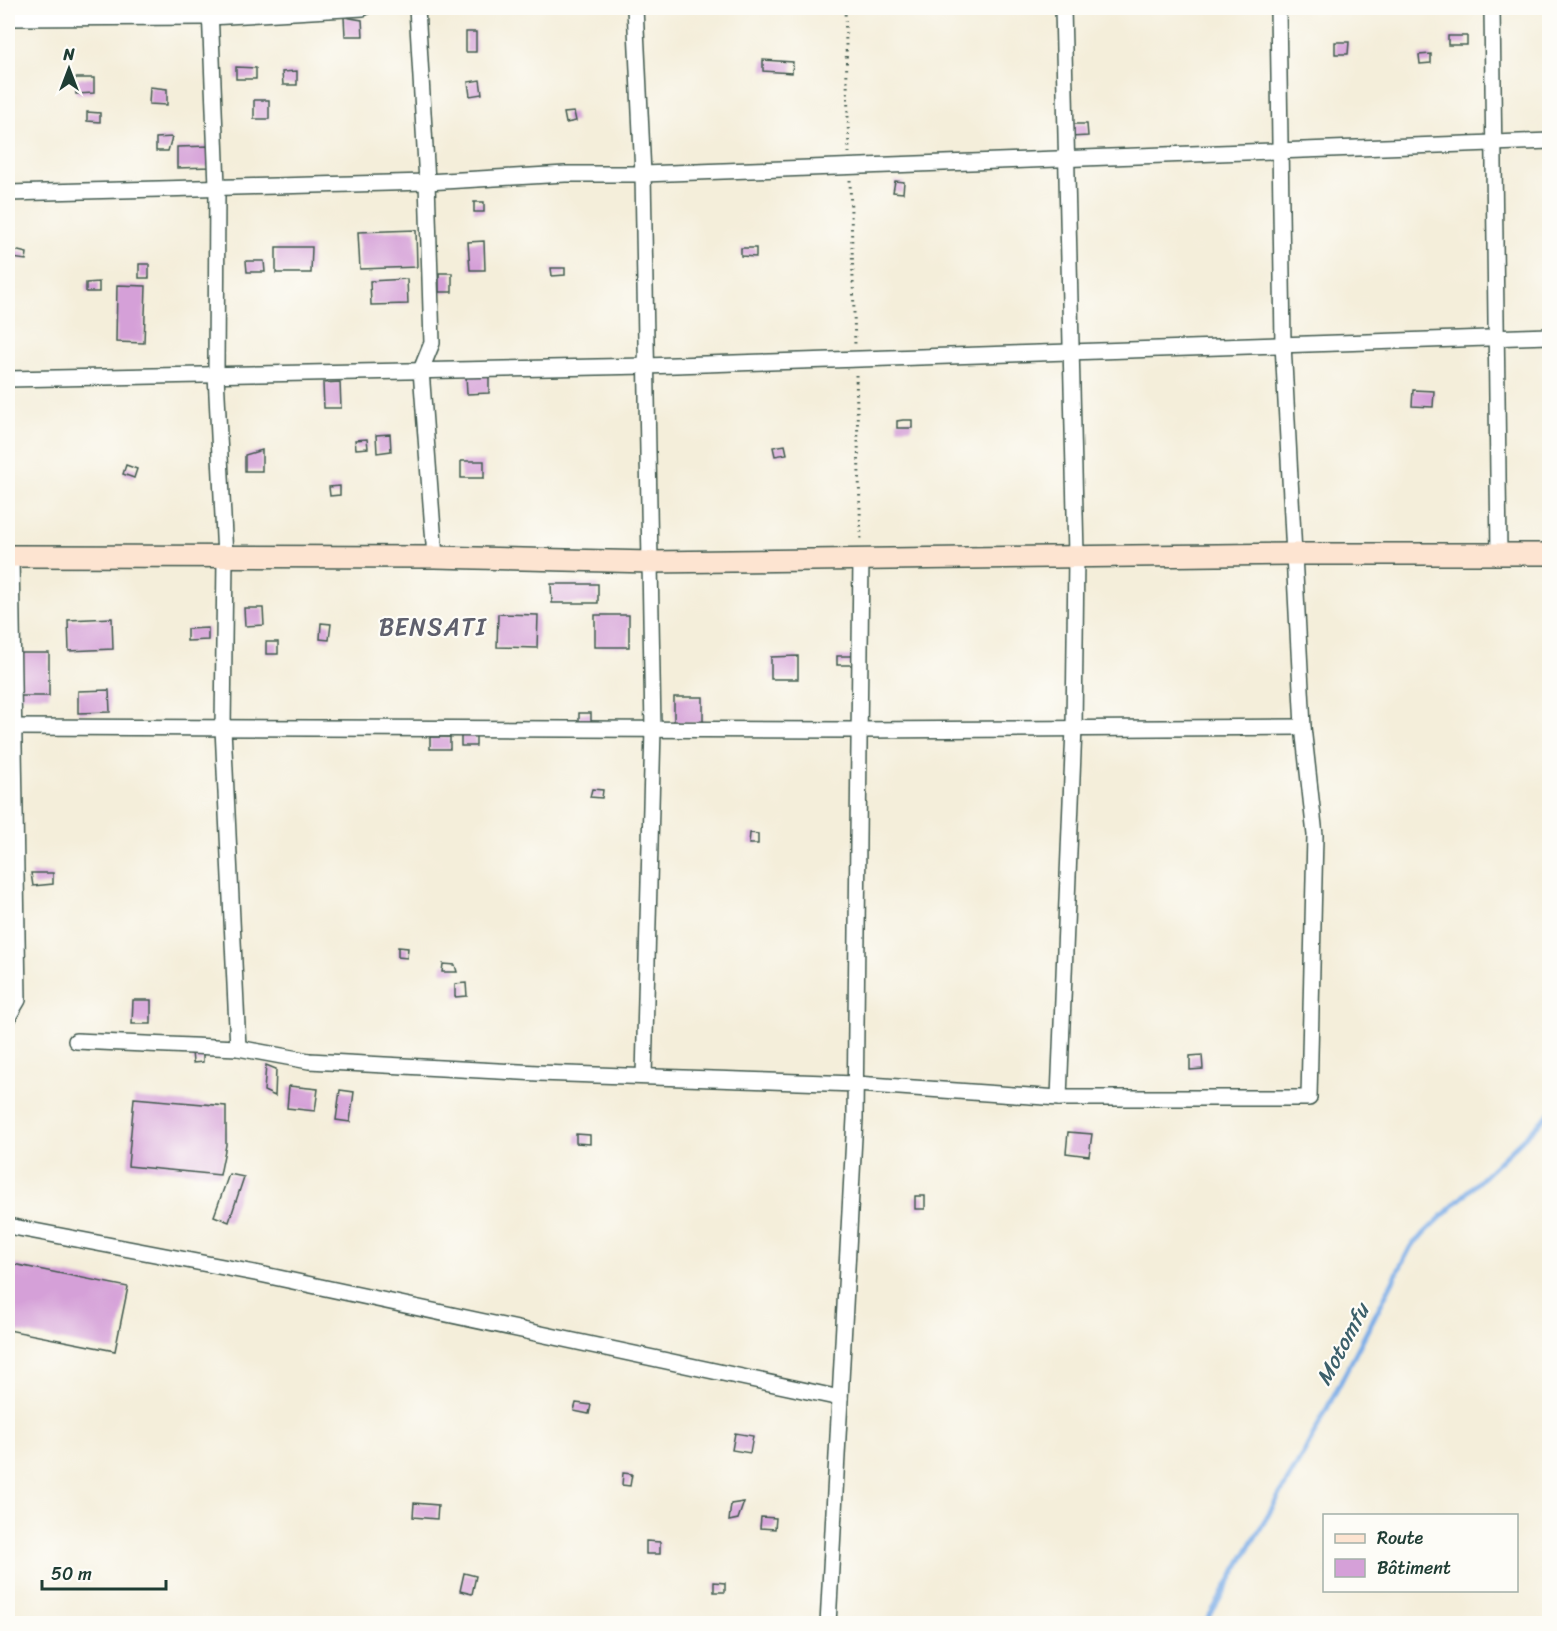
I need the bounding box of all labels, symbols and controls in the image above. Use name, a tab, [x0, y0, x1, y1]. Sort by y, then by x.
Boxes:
north arrow	[39, 39, 99, 99]
text: N	[62, 40, 75, 69]
district label: BENSATI	[379, 606, 487, 648]
water label: Motomfu	[1305, 1293, 1382, 1392]
legend	[1323, 1514, 1518, 1592]
text: Route	[1377, 1522, 1424, 1554]
text: Bâtiment	[1377, 1552, 1451, 1584]
scale bar	[42, 1553, 166, 1591]
text: 50 m	[51, 1558, 92, 1590]

